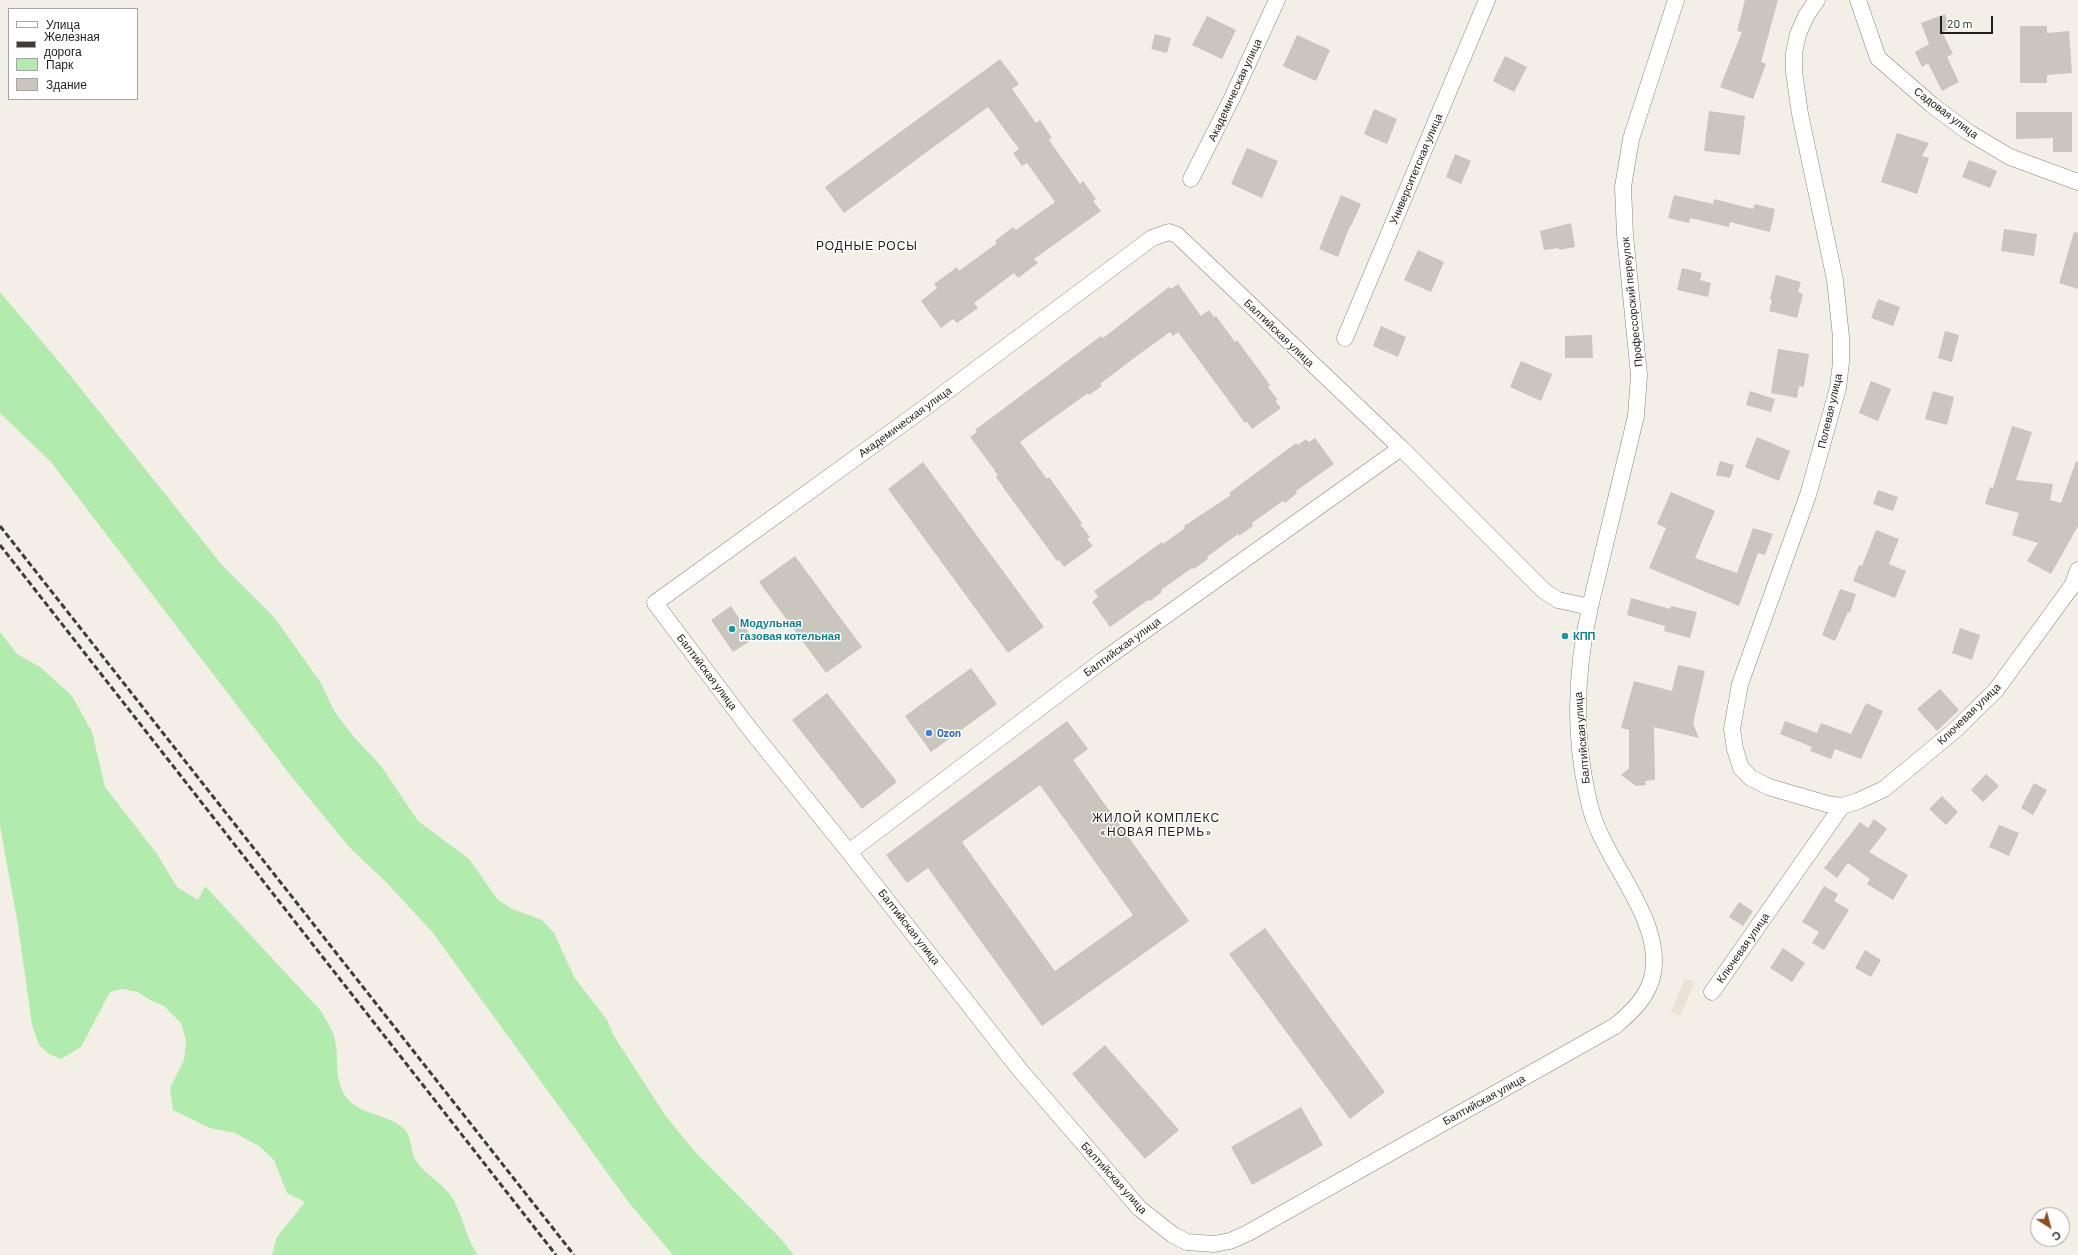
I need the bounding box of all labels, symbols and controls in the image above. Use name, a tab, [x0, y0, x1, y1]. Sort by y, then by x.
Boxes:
legend	[8, 8, 138, 100]
scale bar	[1942, 8, 1995, 34]
text: 20 m	[1947, 16, 1973, 30]
text: Улица	[46, 17, 80, 31]
text: Железная дорога	[44, 29, 100, 58]
street label: Академическая улица	[1205, 37, 1265, 143]
text: Парк	[46, 57, 73, 71]
text: Здание	[46, 77, 87, 91]
street label: Садовая улица	[1911, 85, 1981, 141]
street label: Университетская улица	[1387, 112, 1445, 226]
street label: Профессорский переулок	[1619, 236, 1645, 368]
district label: РОДНЫЕ РОСЫ	[816, 239, 918, 253]
street label: Балтийская улица	[1241, 296, 1317, 370]
street label: Полевая улица	[1815, 372, 1845, 450]
street label: Академическая улица	[856, 384, 954, 460]
street label: Балтийская улица	[1081, 615, 1163, 679]
place label: Модульная газовая котельная	[740, 616, 840, 642]
marker: Модульная газовая котельная	[727, 624, 737, 634]
place label: КПП	[1573, 629, 1596, 643]
street label: Балтийская улица	[674, 631, 740, 713]
marker: КПП	[1560, 631, 1570, 641]
street label: Ключевая улица	[1935, 680, 2003, 748]
street label: Балтийская улица	[1571, 692, 1593, 784]
place label: Ozon	[937, 726, 961, 740]
marker: Ozon	[924, 728, 934, 738]
district label: ЖИЛОЙ КОМПЛЕКС «НОВАЯ ПЕРМЬ»	[1092, 811, 1220, 839]
street label: Балтийская улица	[875, 887, 943, 967]
street label: Ключевая улица	[1714, 910, 1772, 986]
street label: Балтийская улица	[1441, 1072, 1527, 1128]
street label: Балтийская улица	[1078, 1139, 1150, 1217]
north arrow	[2030, 1207, 2070, 1247]
text: С	[2050, 1229, 2064, 1244]

